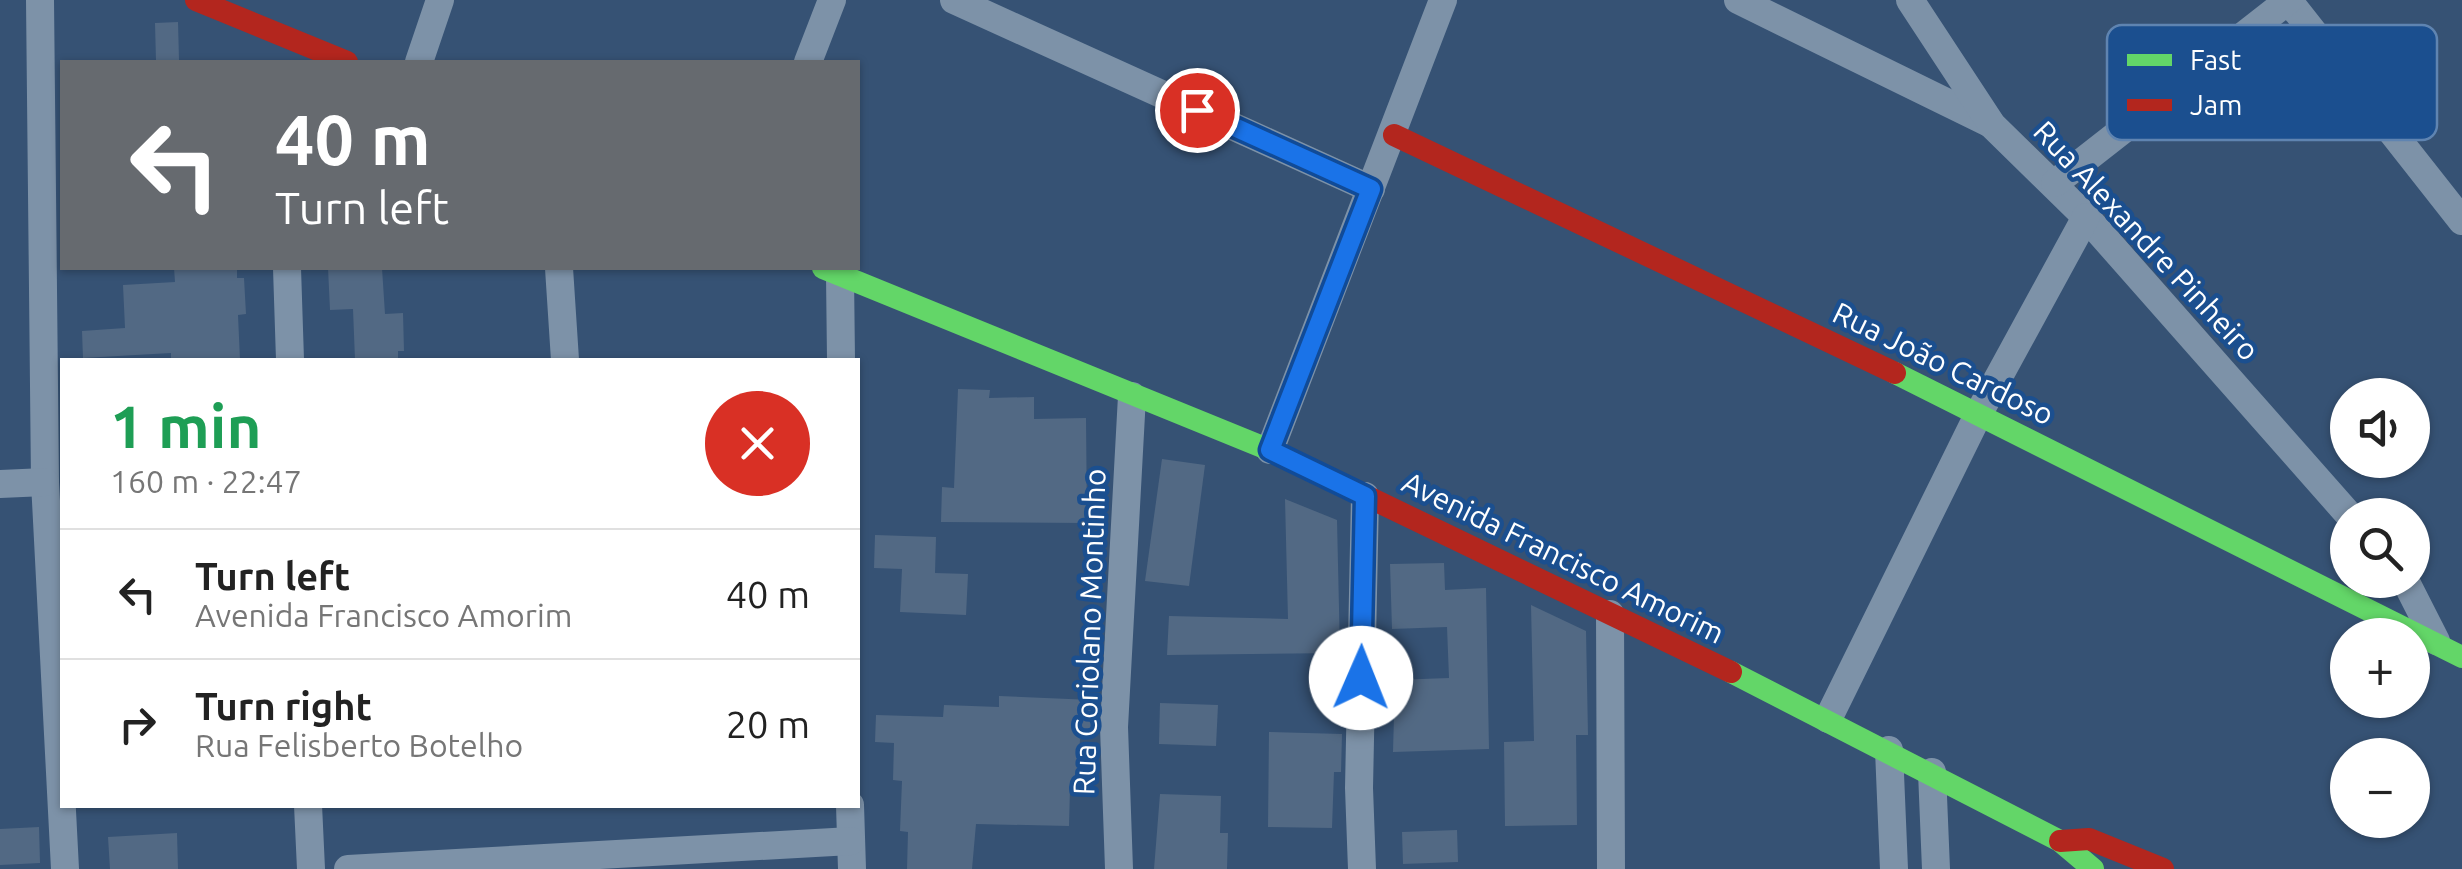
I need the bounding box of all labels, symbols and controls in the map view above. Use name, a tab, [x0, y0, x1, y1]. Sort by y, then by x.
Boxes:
legend	[2107, 25, 2437, 140]
text: Fast	[2190, 44, 2241, 75]
pin	[1155, 68, 1240, 153]
icon: arrive	[1170, 83, 1225, 138]
text: Jam	[2190, 89, 2242, 120]
icon: left	[110, 100, 240, 230]
text: 40 m	[275, 100, 431, 178]
street label: Rua Alexandre Pinheiro	[2027, 114, 2266, 367]
text: Turn left	[275, 182, 449, 233]
street label: Rua João Cardoso	[1828, 295, 2059, 431]
map controls	[2330, 378, 2430, 838]
button: sound	[2330, 378, 2430, 478]
button: close	[705, 391, 810, 496]
text: 1 min	[110, 392, 262, 459]
text: 160 m · 22:47	[110, 463, 302, 499]
street label: Avenida Francisco Amorim	[1397, 464, 1730, 650]
street label: Rua Coriolano Montinho	[1066, 468, 1112, 796]
button: search	[2330, 498, 2430, 598]
text: Turn left	[195, 555, 350, 597]
icon: left	[110, 567, 165, 622]
text: 40 m	[726, 573, 810, 615]
text: Avenida Francisco Amorim	[195, 597, 572, 633]
button: +	[2330, 618, 2430, 718]
position arrow	[1309, 626, 1413, 730]
text: Turn right	[195, 685, 372, 727]
icon: right	[110, 697, 165, 752]
text: 20 m	[726, 703, 810, 745]
text: Rua Felisberto Botelho	[195, 727, 523, 763]
button: −	[2330, 738, 2430, 838]

